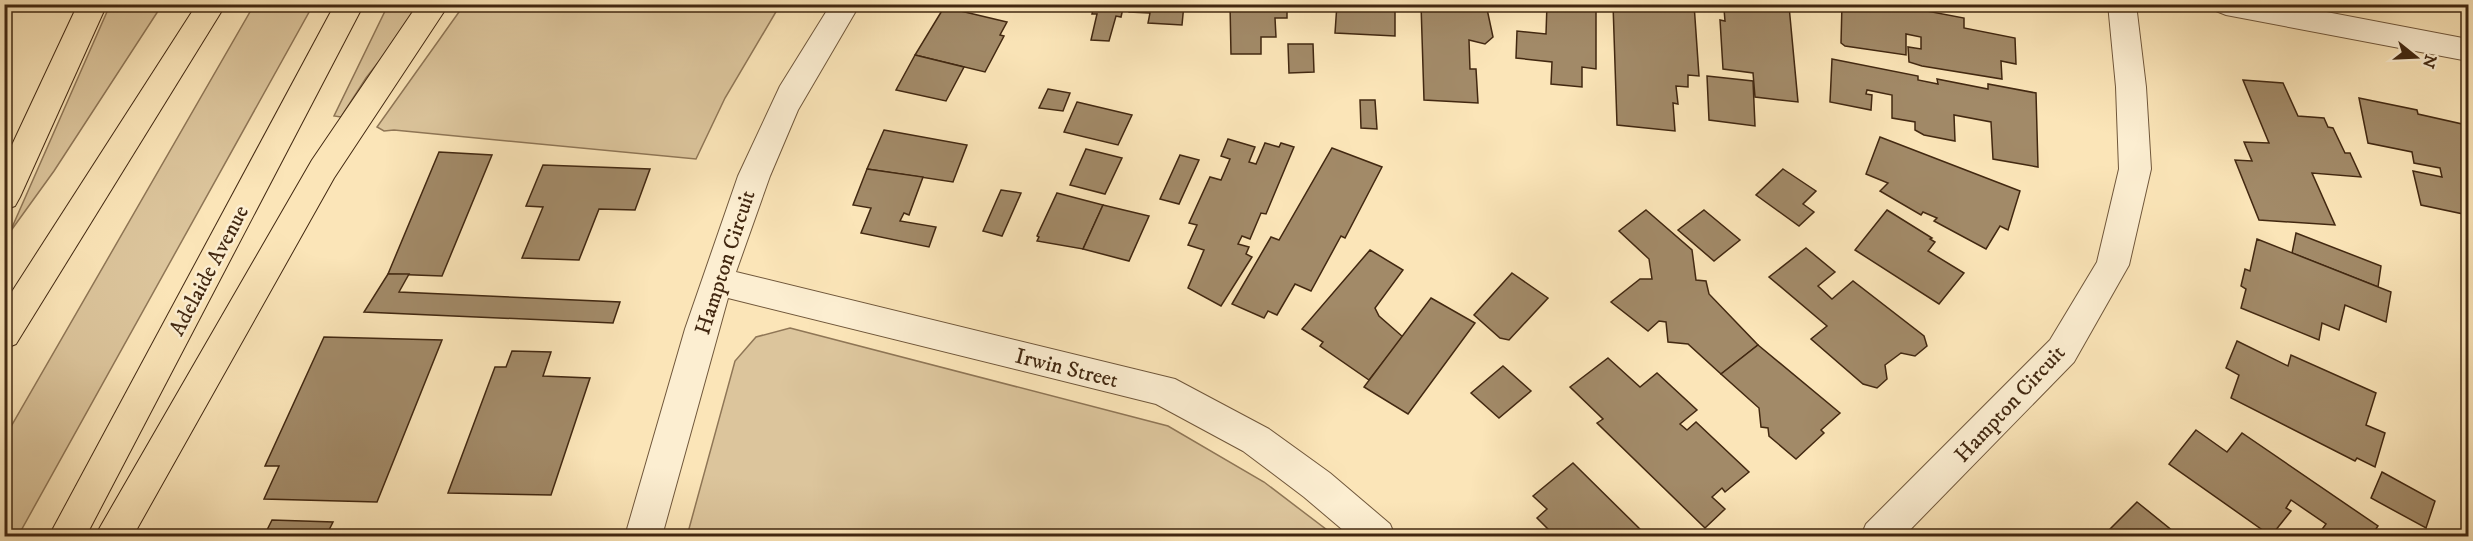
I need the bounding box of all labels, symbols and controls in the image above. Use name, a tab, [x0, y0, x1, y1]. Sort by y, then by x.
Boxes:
north arrow	[2386, 27, 2446, 87]
text: N	[2418, 52, 2441, 71]
street label: Hampton Circuit	[689, 187, 762, 338]
street label: Adelaide Avenue	[164, 201, 255, 341]
street label: Hampton Circuit	[1949, 340, 2071, 468]
street label: Irwin Street	[1012, 343, 1121, 394]

